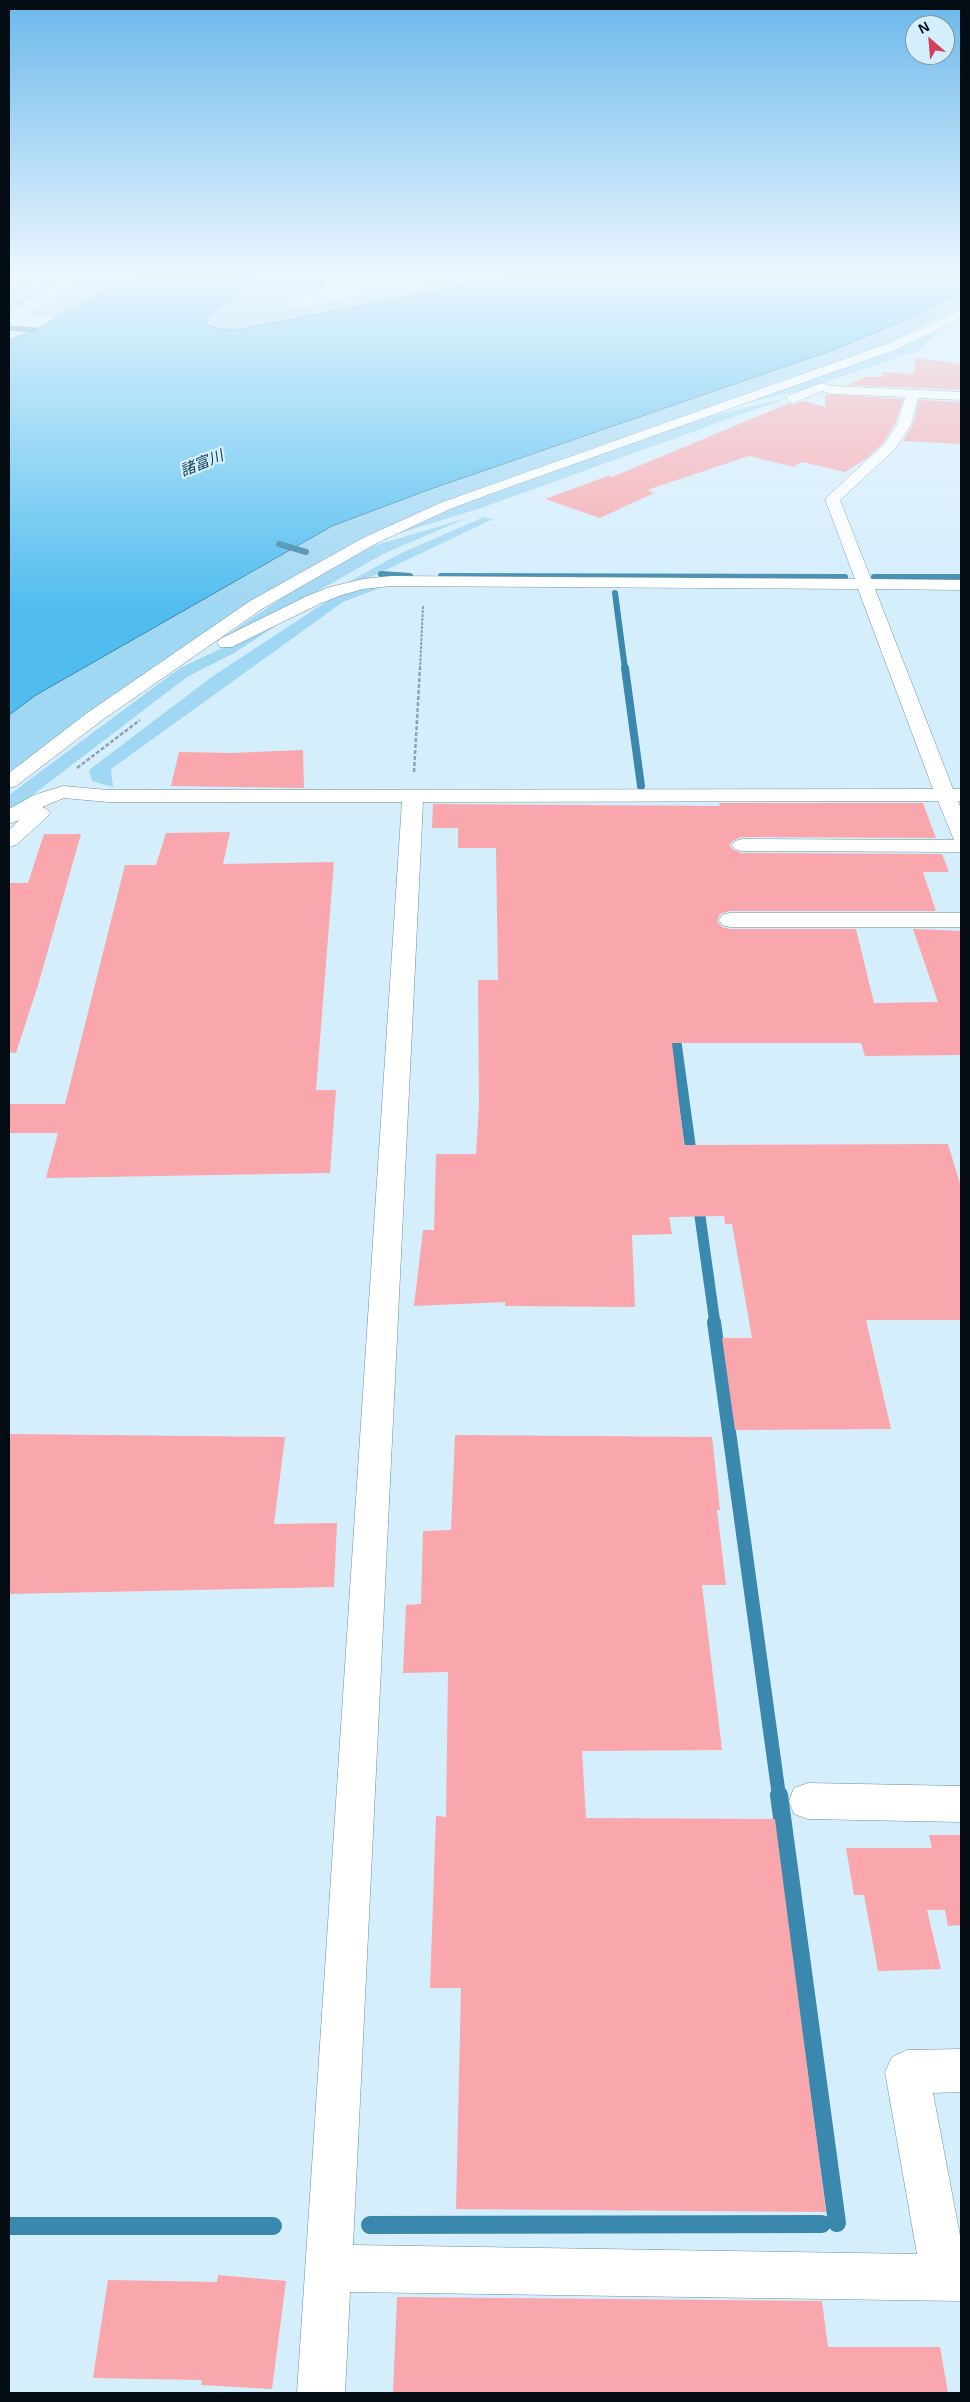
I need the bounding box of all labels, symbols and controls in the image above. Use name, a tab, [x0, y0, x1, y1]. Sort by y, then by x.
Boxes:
north arrow	[905, 15, 955, 65]
text: N	[916, 18, 932, 37]
water label: 諸富川	[178, 447, 226, 481]

